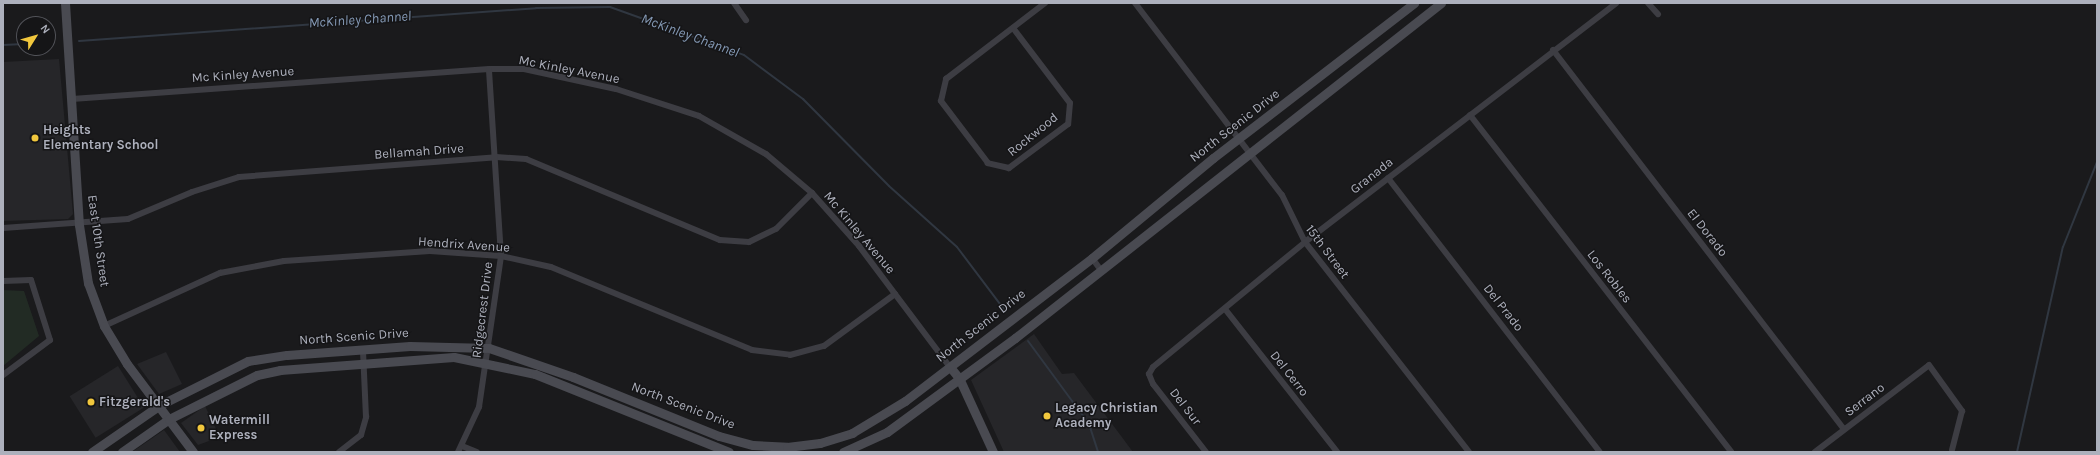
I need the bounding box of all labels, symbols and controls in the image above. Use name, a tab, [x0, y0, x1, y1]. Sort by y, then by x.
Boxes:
water label: McKinley Channel	[308, 8, 412, 32]
water label: McKinley Channel	[639, 11, 741, 61]
north arrow	[16, 16, 56, 56]
text: N	[38, 22, 53, 36]
street label: Mc Kinley Avenue	[517, 53, 621, 87]
street label: Mc Kinley Avenue	[191, 64, 295, 86]
street label: North Scenic Drive	[1187, 86, 1283, 166]
street label: Rockwood	[1005, 110, 1061, 160]
place label: Heights Elementary School	[43, 123, 158, 154]
marker: Heights Elementary School	[30, 133, 40, 143]
street label: Bellamah Drive	[374, 141, 464, 163]
street label: Granada	[1347, 154, 1397, 198]
street label: Mc Kinley Avenue	[820, 189, 898, 277]
street label: East 10th Street	[84, 194, 112, 288]
street label: El Dorado	[1683, 206, 1731, 260]
street label: 15th Street	[1302, 222, 1352, 282]
street label: Hendrix Avenue	[418, 234, 510, 256]
street label: Los Robles	[1583, 247, 1635, 307]
street label: Ridgecrest Drive	[469, 261, 497, 359]
street label: Del Prado	[1480, 281, 1526, 335]
street label: North Scenic Drive	[933, 286, 1029, 366]
street label: North Scenic Drive	[299, 325, 409, 349]
street label: Del Cerro	[1266, 348, 1312, 400]
street label: North Scenic Drive	[629, 379, 737, 433]
street label: Serrano	[1842, 380, 1888, 420]
street label: Del Sur	[1166, 385, 1204, 429]
place label: Fitzgerald's	[99, 394, 170, 410]
marker: Fitzgerald's	[86, 397, 96, 407]
place label: Legacy Christian Academy	[1055, 401, 1158, 432]
marker: Legacy Christian Academy	[1042, 411, 1052, 421]
place label: Watermill Express	[209, 413, 270, 444]
marker: Watermill Express	[196, 423, 206, 433]

